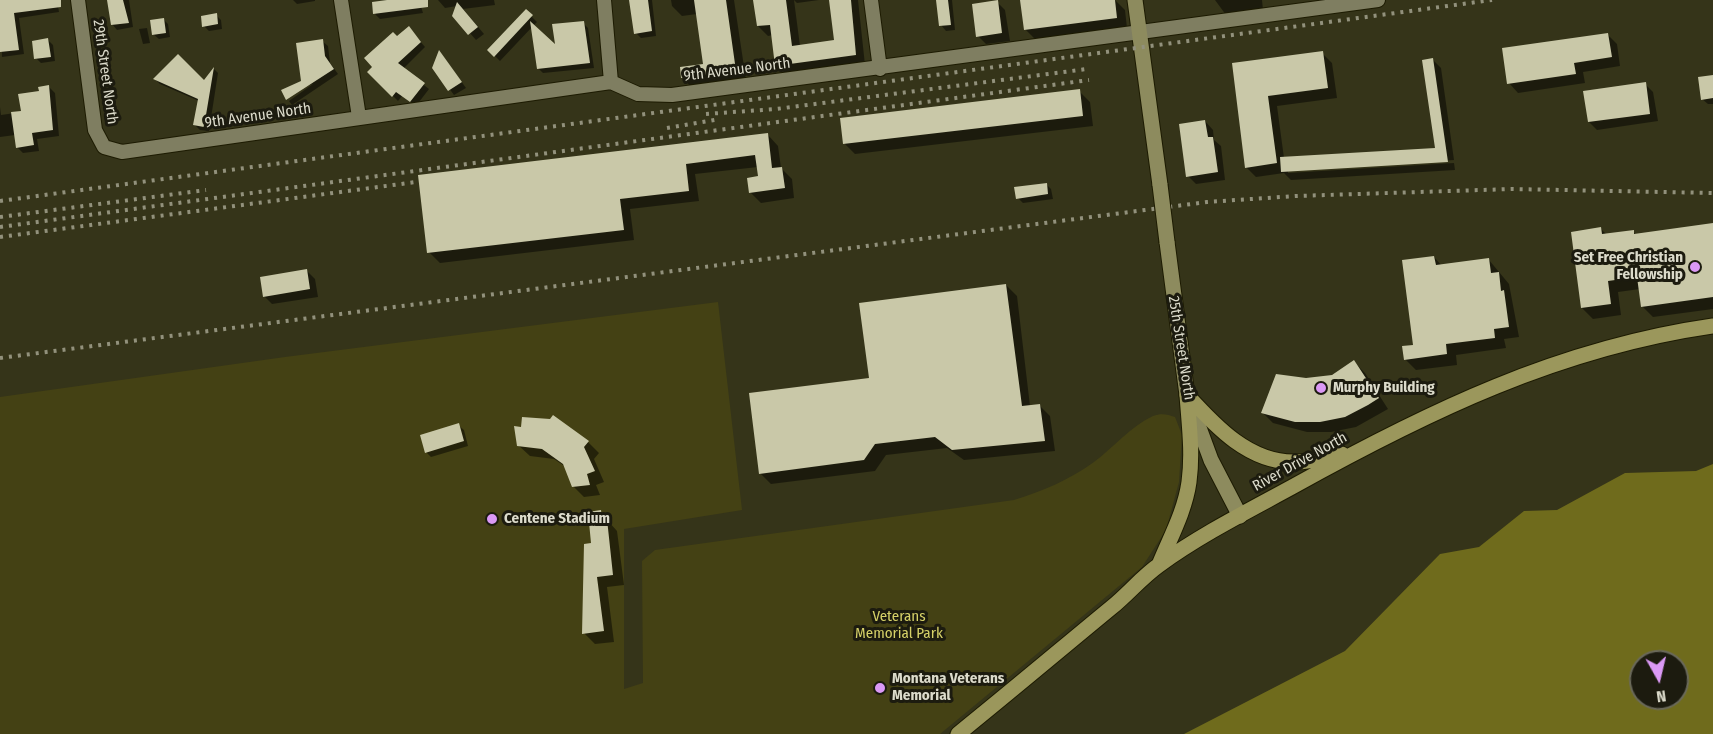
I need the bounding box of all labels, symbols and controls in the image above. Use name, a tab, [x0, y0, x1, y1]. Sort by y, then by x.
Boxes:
street label: 29th Street North	[89, 18, 121, 126]
street label: 9th Avenue North	[683, 55, 791, 85]
street label: 9th Avenue North	[204, 100, 312, 132]
place label: Set Free Christian Fellowship	[1574, 249, 1683, 284]
marker: Set Free Christian Fellowship	[1688, 260, 1702, 274]
street label: 25th Street North	[1164, 295, 1198, 401]
place label: Murphy Building	[1333, 379, 1435, 397]
marker: Murphy Building	[1314, 381, 1328, 395]
street label: River Drive North	[1250, 429, 1350, 495]
place label: Centene Stadium	[504, 510, 610, 528]
marker: Centene Stadium	[485, 512, 499, 526]
park label: Veterans Memorial Park	[855, 608, 943, 643]
north arrow	[1629, 650, 1689, 710]
place label: Montana Veterans Memorial	[892, 670, 1004, 705]
marker: Montana Veterans Memorial	[873, 681, 887, 695]
text: N	[1655, 686, 1667, 706]

